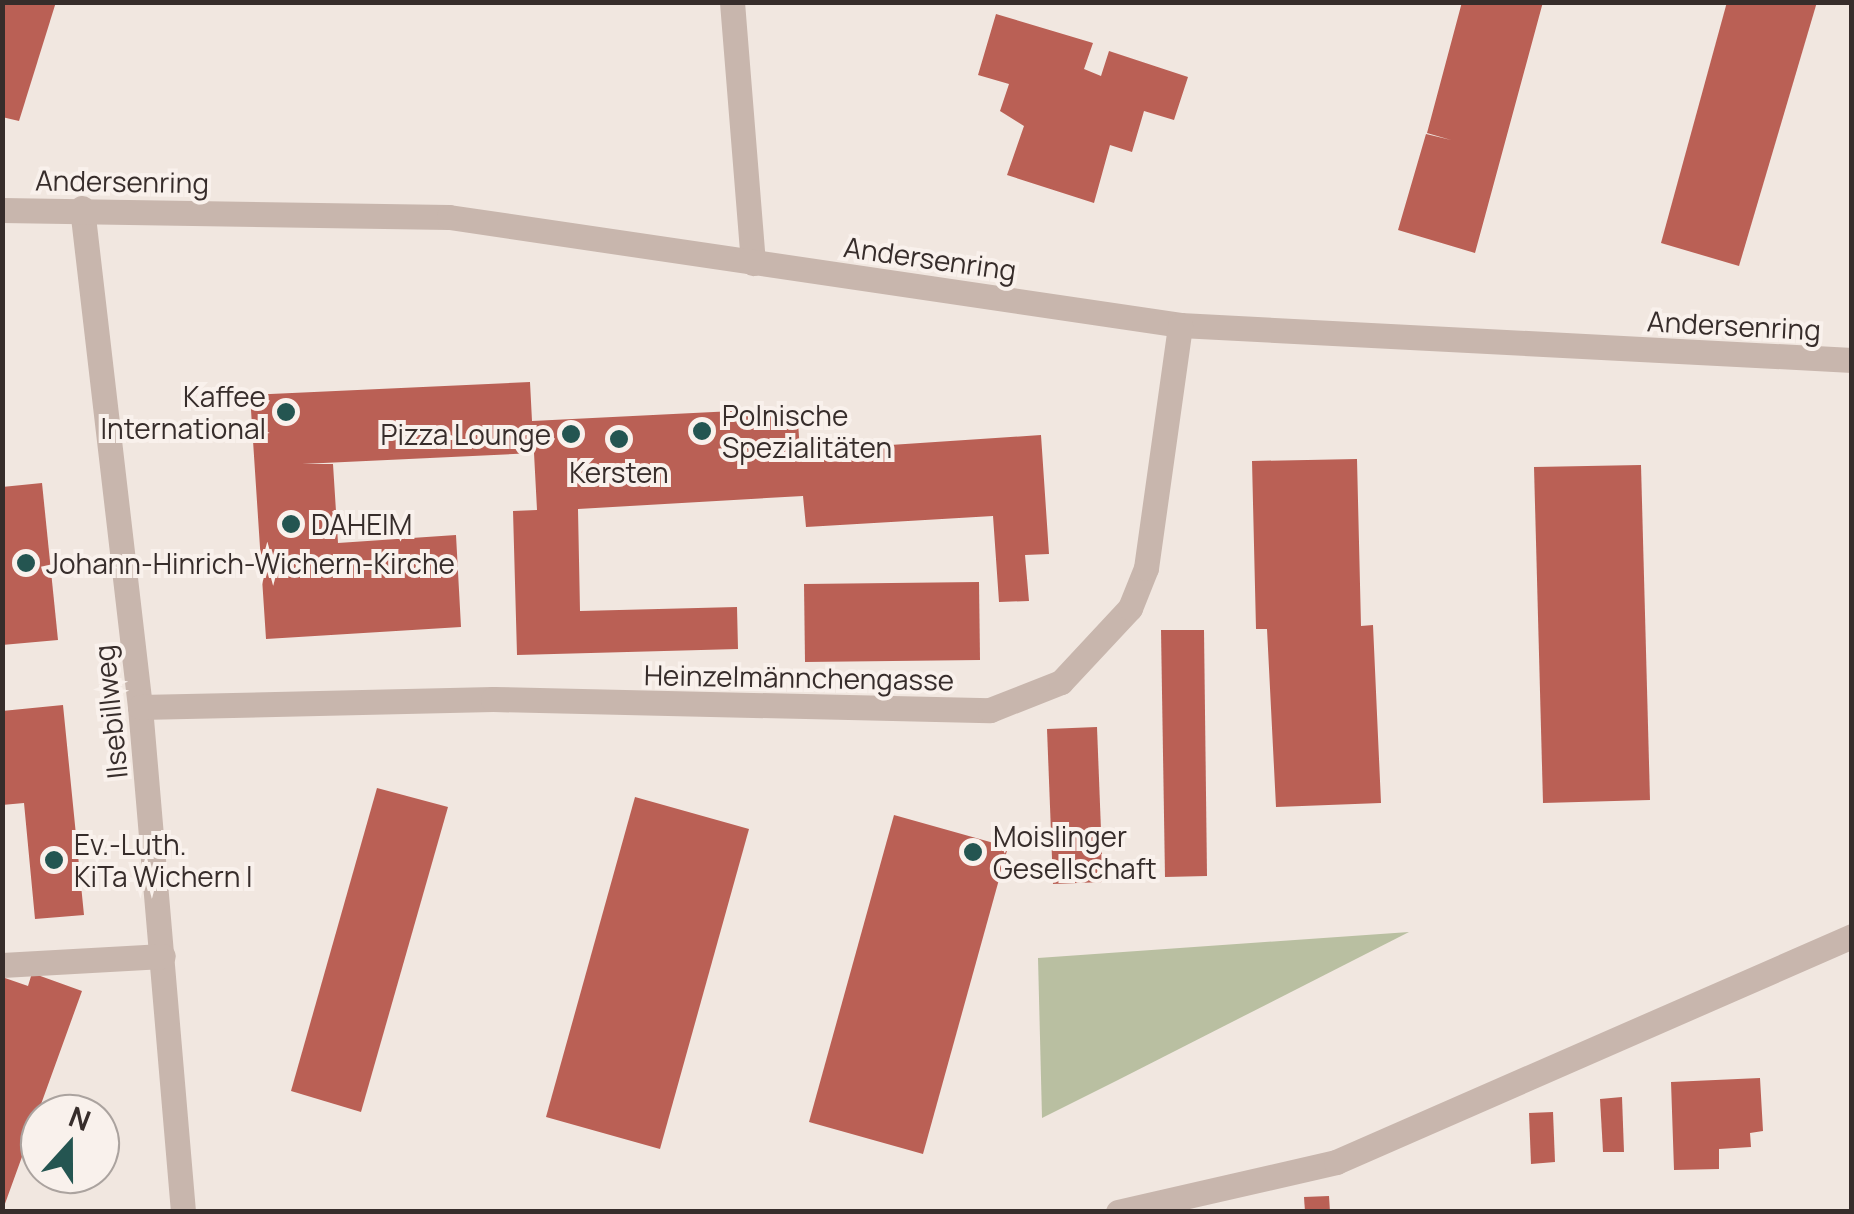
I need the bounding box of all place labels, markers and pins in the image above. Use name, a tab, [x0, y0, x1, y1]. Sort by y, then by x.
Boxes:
place label: Kaffee International	[100, 379, 266, 445]
place label: Polnische Spezialitäten	[722, 398, 892, 464]
marker: Kaffee International	[275, 401, 297, 423]
place label: Pizza Lounge	[381, 417, 551, 451]
marker: Polnische Spezialitäten	[691, 420, 713, 442]
marker: Pizza Lounge	[560, 423, 582, 445]
marker: Kersten	[608, 428, 630, 450]
place label: Kersten	[569, 455, 669, 489]
place label: DAHEIM	[311, 507, 412, 541]
marker: DAHEIM	[280, 513, 302, 535]
place label: Johann-Hinrich-Wichern-Kirche	[46, 546, 455, 580]
marker: Johann-Hinrich-Wichern-Kirche	[15, 552, 37, 574]
place label: Moislinger Gesellschaft	[993, 819, 1157, 885]
place label: Ev.-Luth. KiTa Wichern I	[74, 827, 253, 893]
marker: Moislinger Gesellschaft	[962, 841, 984, 863]
marker: Ev.-Luth. KiTa Wichern I	[43, 849, 65, 871]

